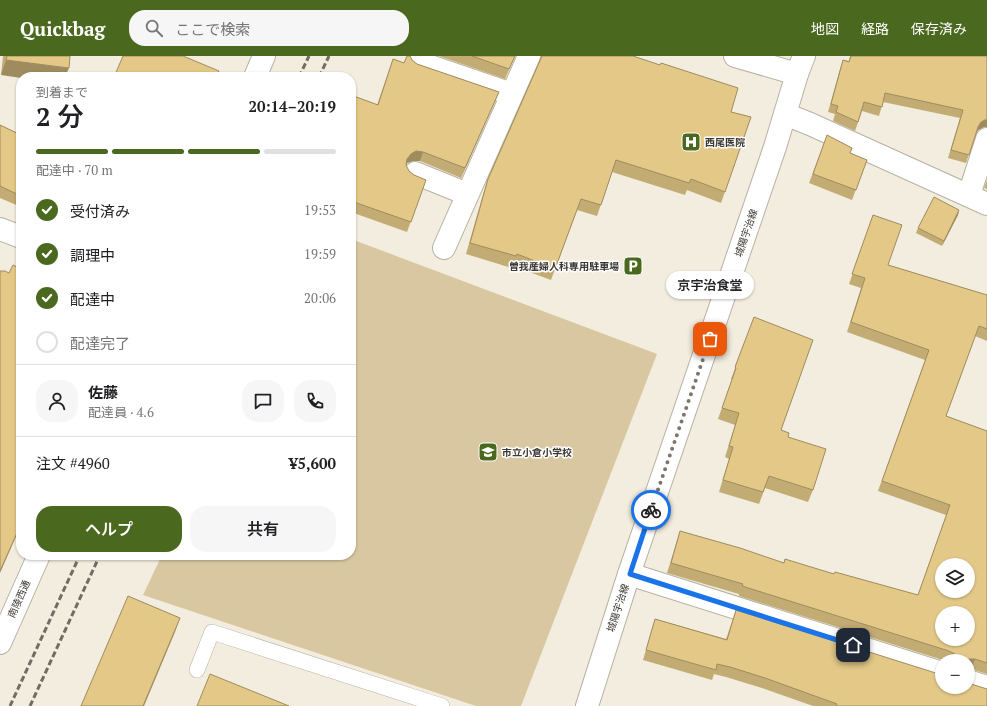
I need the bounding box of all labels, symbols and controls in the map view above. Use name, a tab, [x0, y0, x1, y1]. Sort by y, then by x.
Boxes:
search box	[129, 10, 409, 46]
text: Quickbag	[20, 16, 105, 41]
icon: search	[143, 17, 165, 39]
text: ここで検索	[175, 19, 250, 39]
text: 地図	[811, 19, 839, 38]
text: 経路	[861, 19, 889, 38]
text: 保存済み	[911, 19, 967, 38]
text: 到着まで	[36, 83, 88, 101]
text: 20:14–20:19	[249, 96, 336, 116]
text: 2 分	[36, 99, 84, 133]
hospital icon: 西尾医院	[680, 131, 702, 153]
place label: 西尾医院	[705, 136, 745, 149]
text: 配達中 · 70 m	[36, 161, 113, 179]
icon: check	[36, 199, 58, 221]
text: 受付済み	[70, 201, 130, 221]
text: 19:53	[304, 201, 336, 219]
street label: 城陽宇治線	[732, 207, 760, 259]
icon: check	[36, 243, 58, 265]
text: 調理中	[70, 245, 115, 265]
text: 19:59	[304, 245, 336, 263]
parking icon: 曽我産婦人科専用駐車場	[622, 255, 644, 277]
place label: 曽我産婦人科専用駐車場	[509, 260, 619, 273]
callout: 京宇治食堂	[666, 271, 754, 299]
text: 京宇治食堂	[677, 276, 743, 294]
icon: check	[36, 287, 58, 309]
text: 配達中	[70, 289, 115, 309]
text: 20:06	[304, 289, 336, 307]
pin	[693, 322, 727, 356]
icon: bag	[699, 328, 721, 350]
text: 配達完了	[70, 333, 130, 353]
button: person	[36, 380, 78, 422]
button: chat	[242, 380, 284, 422]
button: phone	[294, 380, 336, 422]
text: 佐藤	[88, 382, 118, 402]
text: 配達員 · 4.6	[88, 403, 154, 421]
school or university icon: 市立小倉小学校	[477, 441, 499, 463]
place label: 市立小倉小学校	[502, 446, 572, 459]
text: 注文 #4960	[36, 453, 110, 473]
text: ¥5,600	[289, 453, 336, 473]
courier	[631, 490, 671, 530]
icon: bike	[640, 499, 662, 521]
button: ヘルプ	[36, 506, 182, 552]
button: 共有	[190, 506, 336, 552]
map controls	[935, 558, 975, 694]
button: layers	[935, 558, 975, 598]
street label: 南陵西通	[5, 578, 33, 620]
street label: 城陽宇治線	[604, 582, 632, 634]
button: +	[935, 606, 975, 646]
pin	[836, 628, 870, 662]
icon: home	[842, 634, 864, 656]
button: −	[935, 654, 975, 694]

